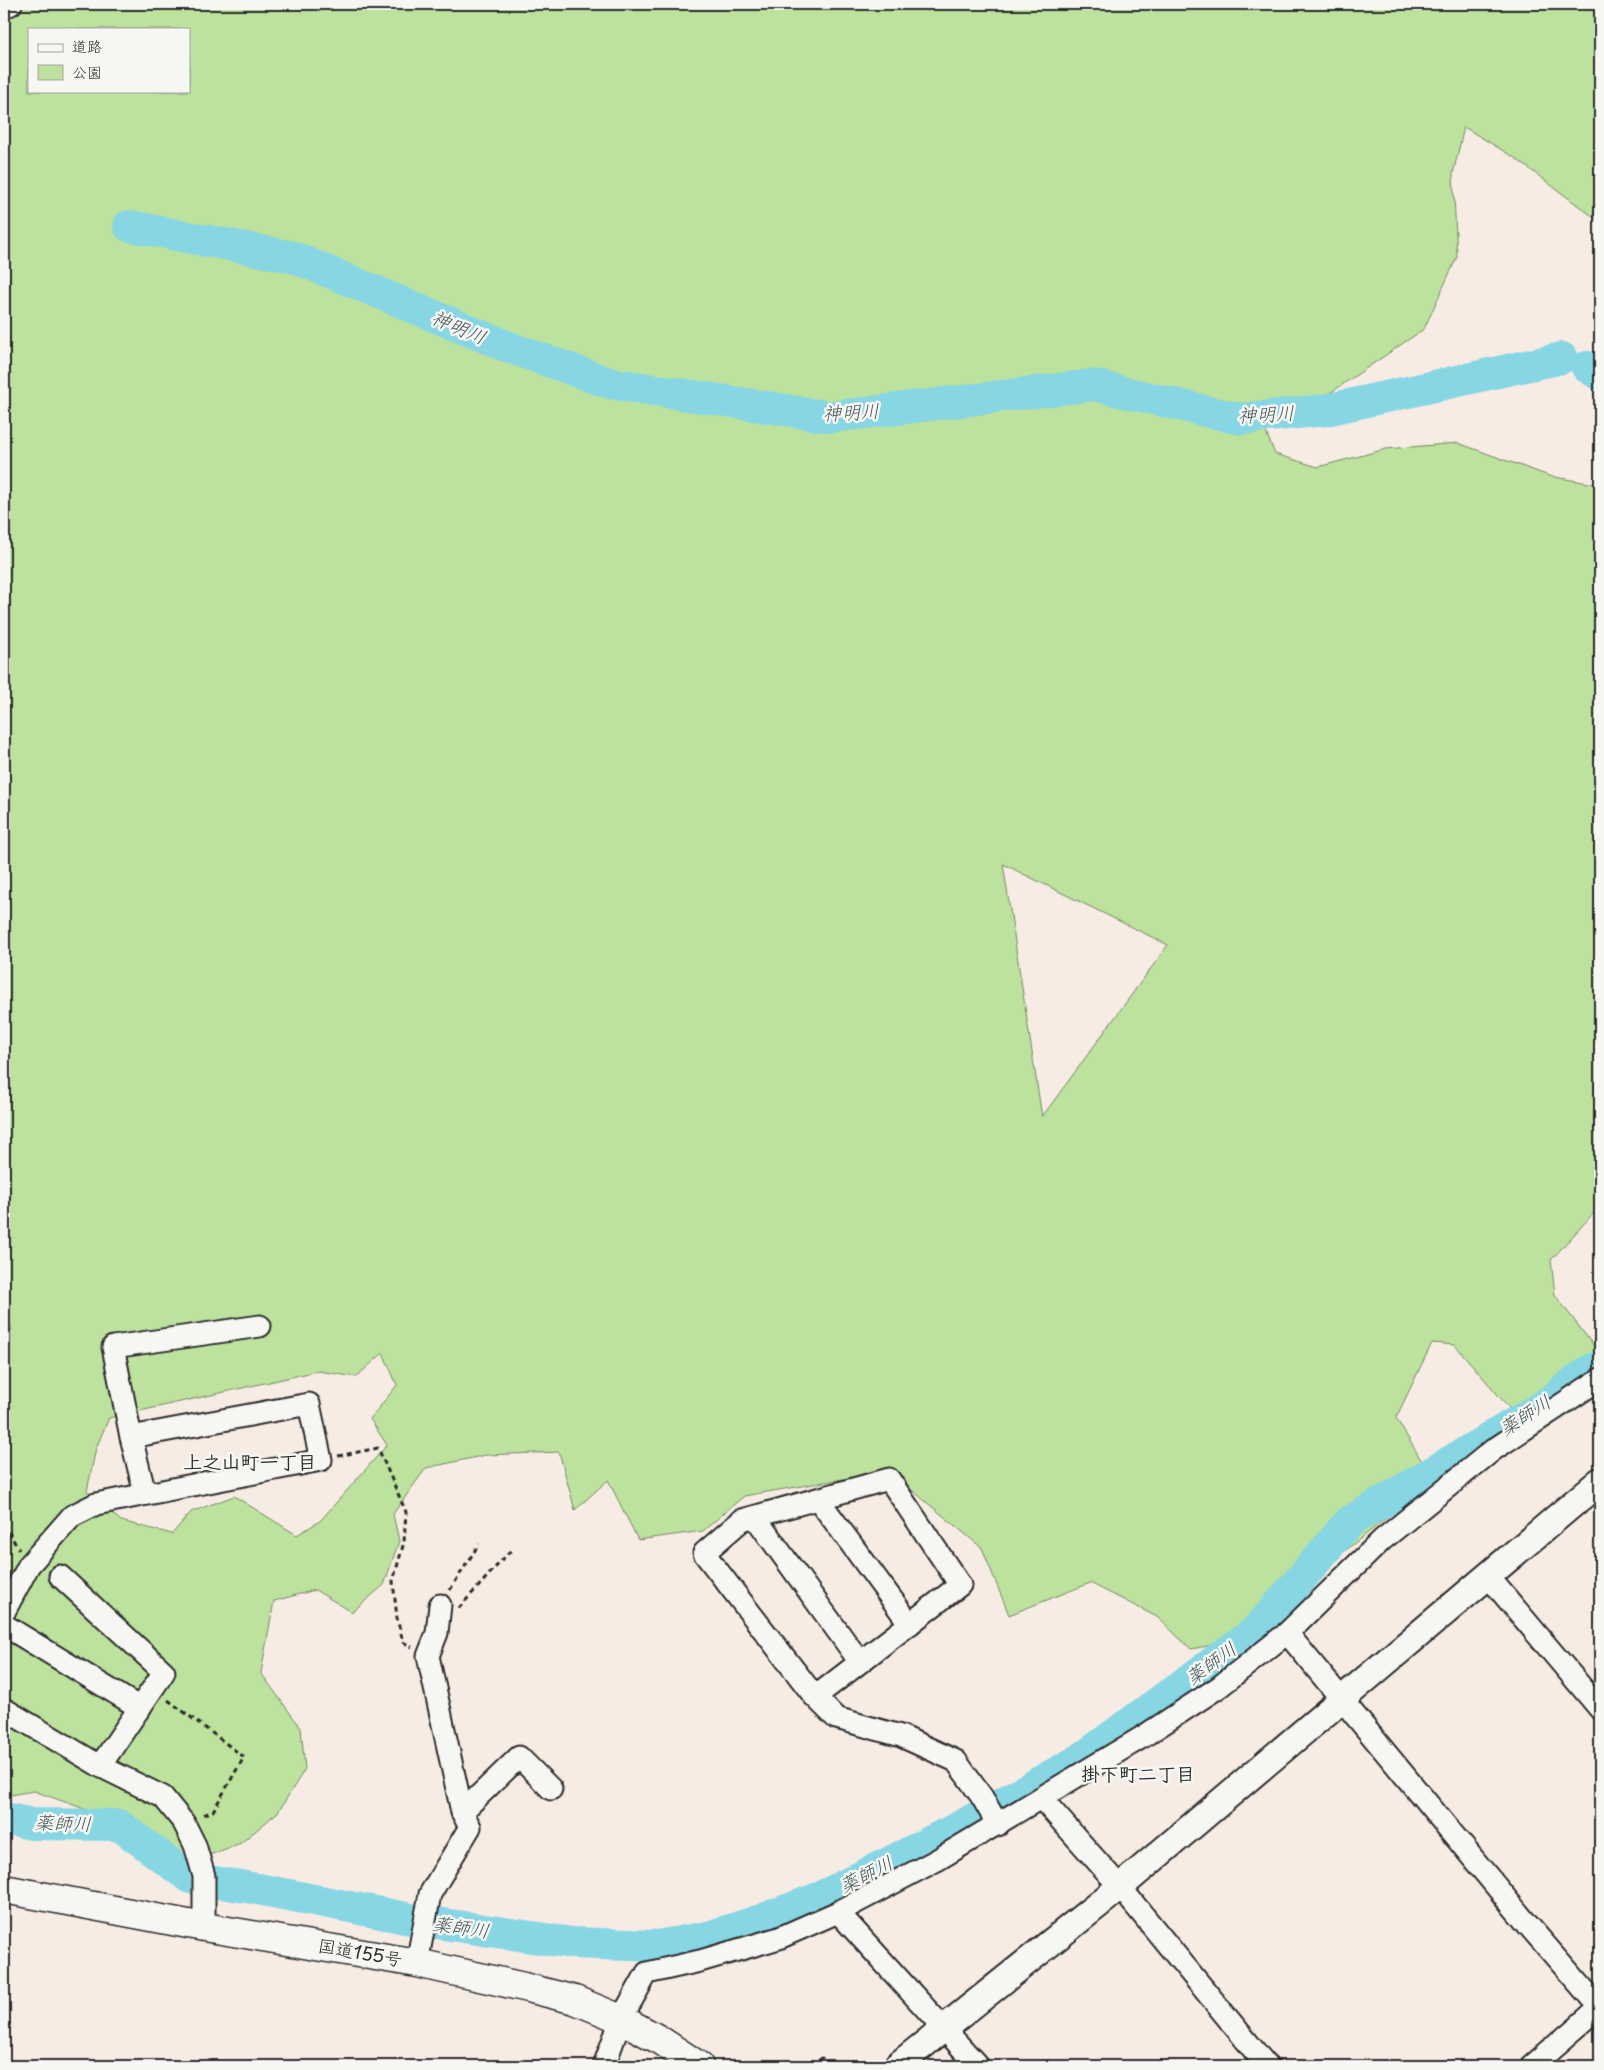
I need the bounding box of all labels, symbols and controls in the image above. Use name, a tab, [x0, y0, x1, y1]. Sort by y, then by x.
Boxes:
legend	[28, 28, 190, 92]
text: 道路	[72, 34, 102, 57]
text: 公園	[72, 60, 102, 83]
water label: 神明川	[428, 302, 491, 350]
water label: 神明川	[822, 396, 880, 426]
water label: 神明川	[1237, 398, 1295, 428]
water label: 薬師川	[1493, 1387, 1556, 1441]
district label: 上之山町一丁目	[183, 1447, 317, 1475]
water label: 薬師川	[1179, 1634, 1242, 1690]
district label: 掛下町二丁目	[1081, 1759, 1195, 1787]
water label: 薬師川	[34, 1807, 92, 1837]
water label: 薬師川	[834, 1848, 897, 1899]
water label: 薬師川	[431, 1908, 491, 1944]
street label: 国道155号	[316, 1931, 405, 1972]

